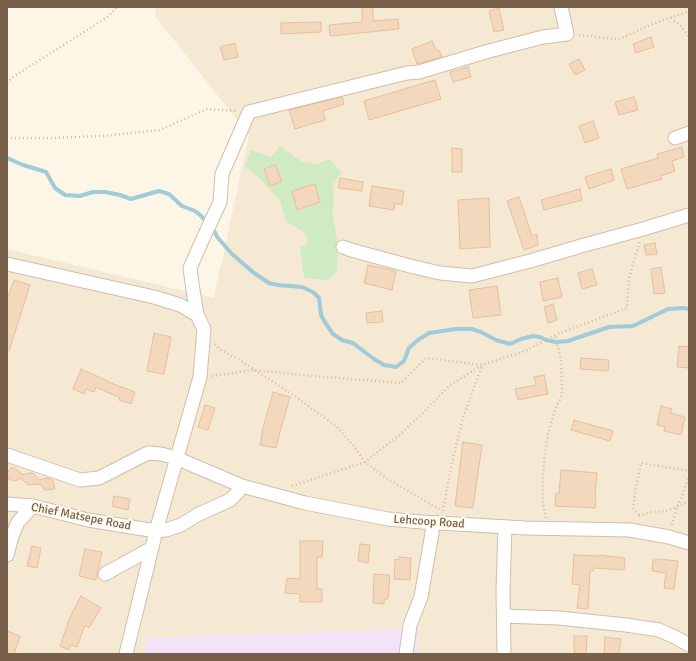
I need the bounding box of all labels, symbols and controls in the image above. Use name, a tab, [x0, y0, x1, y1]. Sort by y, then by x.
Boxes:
street label: Chief Matsepe Road	[30, 500, 132, 534]
street label: Lehcoop Road	[393, 512, 465, 532]

